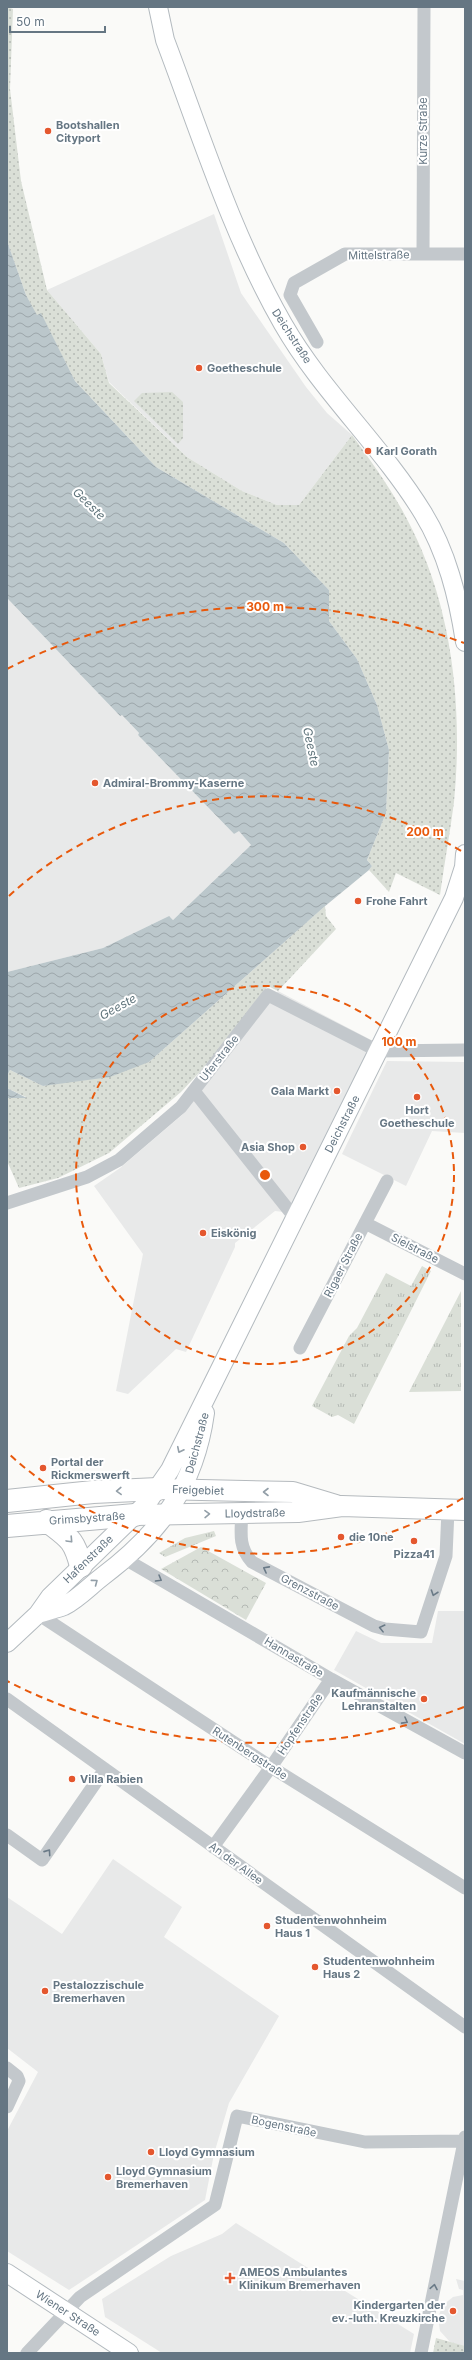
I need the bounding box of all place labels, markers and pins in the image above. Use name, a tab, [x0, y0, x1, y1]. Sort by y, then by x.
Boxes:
place label: Bootshallen Cityport	[56, 118, 120, 145]
marker: Bootshallen Cityport	[43, 126, 53, 136]
place label: Goetheschule	[207, 361, 282, 375]
marker: Goetheschule	[194, 363, 204, 373]
place label: Karl Gorath	[376, 444, 437, 458]
marker: Karl Gorath	[363, 446, 373, 456]
place label: Admiral-Brommy-Kaserne	[103, 776, 245, 790]
marker: Admiral-Brommy-Kaserne	[90, 778, 100, 788]
place label: Frohe Fahrt	[366, 894, 427, 908]
marker: Frohe Fahrt	[353, 896, 363, 906]
place label: Gala Markt	[271, 1084, 329, 1098]
marker: Gala Markt	[332, 1086, 342, 1096]
marker: Hort Goetheschule	[412, 1092, 422, 1102]
place label: Hort Goetheschule	[380, 1103, 455, 1130]
place label: Asia Shop	[241, 1140, 295, 1154]
marker: Asia Shop	[298, 1142, 308, 1152]
centre of rings	[258, 1168, 272, 1182]
place label: Eiskönig	[211, 1226, 257, 1240]
marker: Eiskönig	[198, 1228, 208, 1238]
place label: Portal der Rickmerswerft	[51, 1455, 130, 1482]
marker: Portal der Rickmerswerft	[38, 1463, 48, 1473]
place label: die 10ne	[349, 1530, 394, 1544]
marker: die 10ne	[336, 1532, 346, 1542]
marker: Pizza41	[409, 1536, 419, 1546]
place label: Pizza41	[394, 1547, 435, 1561]
place label: Kaufmännische Lehranstalten	[331, 1686, 416, 1713]
marker: Kaufmännische Lehranstalten	[419, 1694, 429, 1704]
place label: Villa Rabien	[80, 1772, 143, 1786]
marker: Villa Rabien	[67, 1774, 77, 1784]
place label: Studentenwohnheim Haus 1	[275, 1913, 387, 1940]
marker: Studentenwohnheim Haus 1	[262, 1921, 272, 1931]
place label: Studentenwohnheim Haus 2	[323, 1954, 435, 1981]
marker: Studentenwohnheim Haus 2	[310, 1962, 320, 1972]
place label: Pestalozzischule Bremerhaven	[53, 1978, 145, 2005]
marker: Pestalozzischule Bremerhaven	[40, 1986, 50, 1996]
place label: Lloyd Gymnasium	[159, 2145, 255, 2159]
marker: Lloyd Gymnasium	[146, 2147, 156, 2157]
place label: Lloyd Gymnasium Bremerhaven	[116, 2164, 212, 2191]
marker: Lloyd Gymnasium Bremerhaven	[103, 2172, 113, 2182]
place label: AMEOS Ambulantes Klinikum Bremerhaven	[239, 2265, 361, 2292]
marker: AMEOS Ambulantes Klinikum Bremerhaven	[224, 2272, 236, 2284]
place label: Kindergarten der ev.-luth. Kreuzkirche	[332, 2298, 446, 2325]
marker: Kindergarten der ev.-luth. Kreuzkirche	[448, 2306, 458, 2316]

